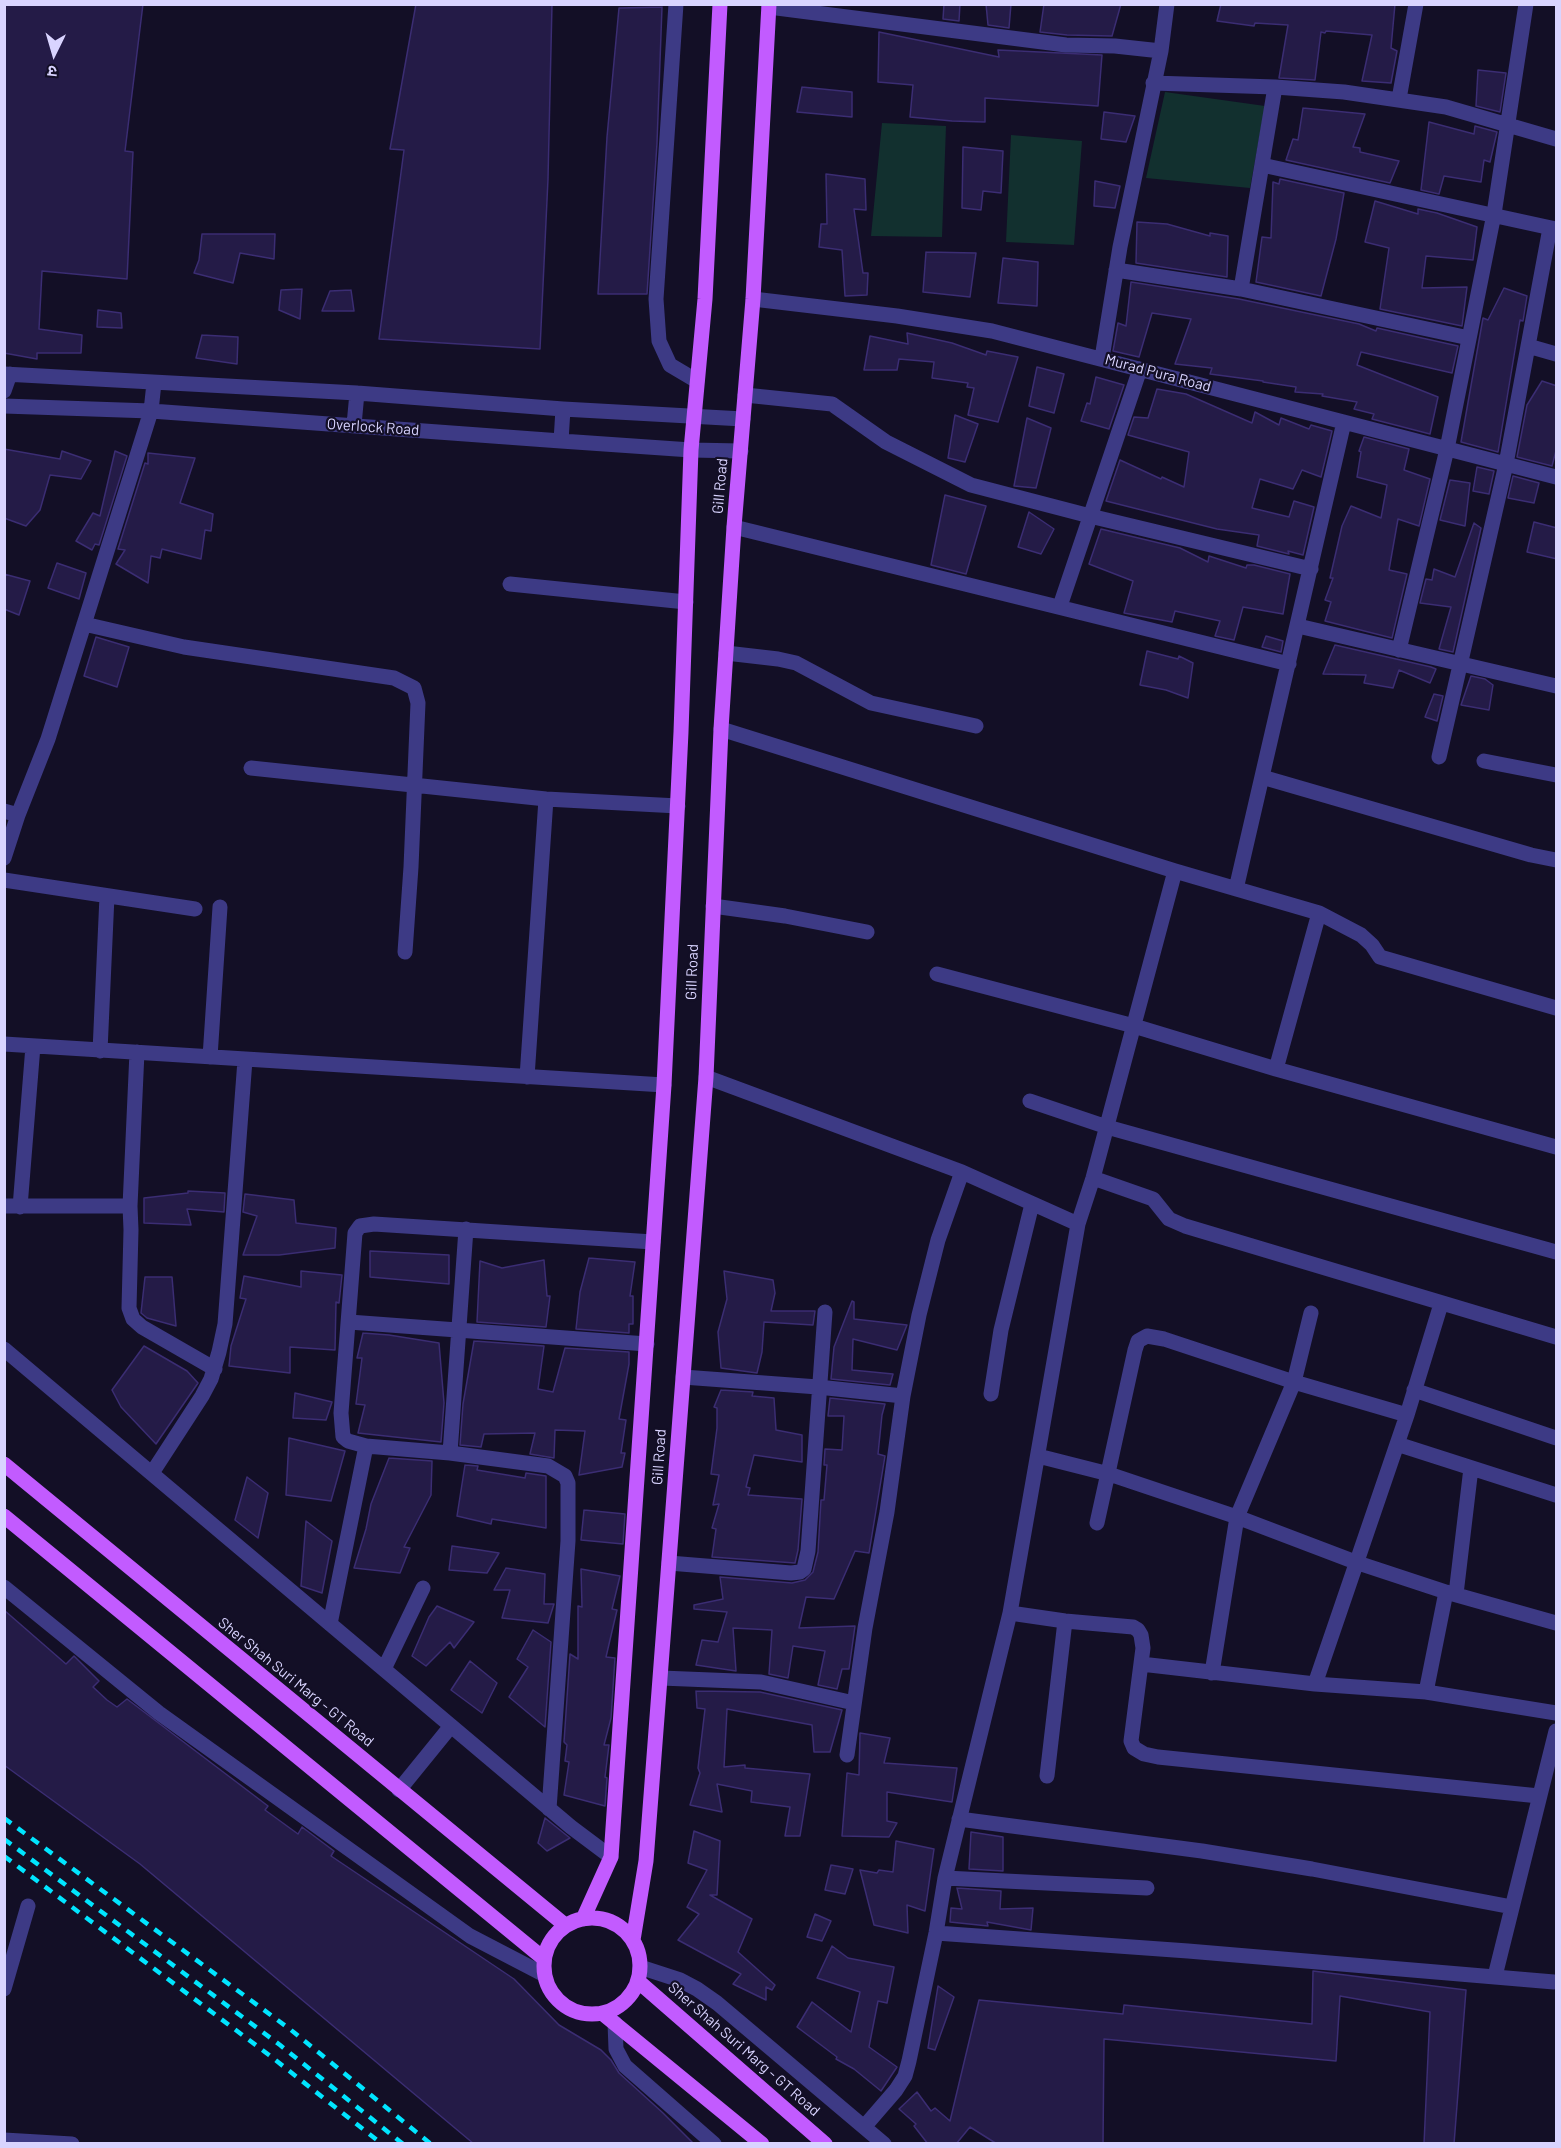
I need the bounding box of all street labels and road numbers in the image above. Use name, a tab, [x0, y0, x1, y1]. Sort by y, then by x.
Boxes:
street label: Murad Pura Road	[1103, 350, 1213, 396]
street label: Overlock Road	[326, 415, 420, 439]
street label: Gill Road	[709, 457, 731, 515]
street label: Gill Road	[682, 944, 702, 1000]
street label: Gill Road	[648, 1428, 670, 1486]
street label: Sher Shah Suri Marg - GT Road	[214, 1614, 378, 1750]
street label: Sher Shah Suri Marg - GT Road	[664, 1978, 824, 2120]

